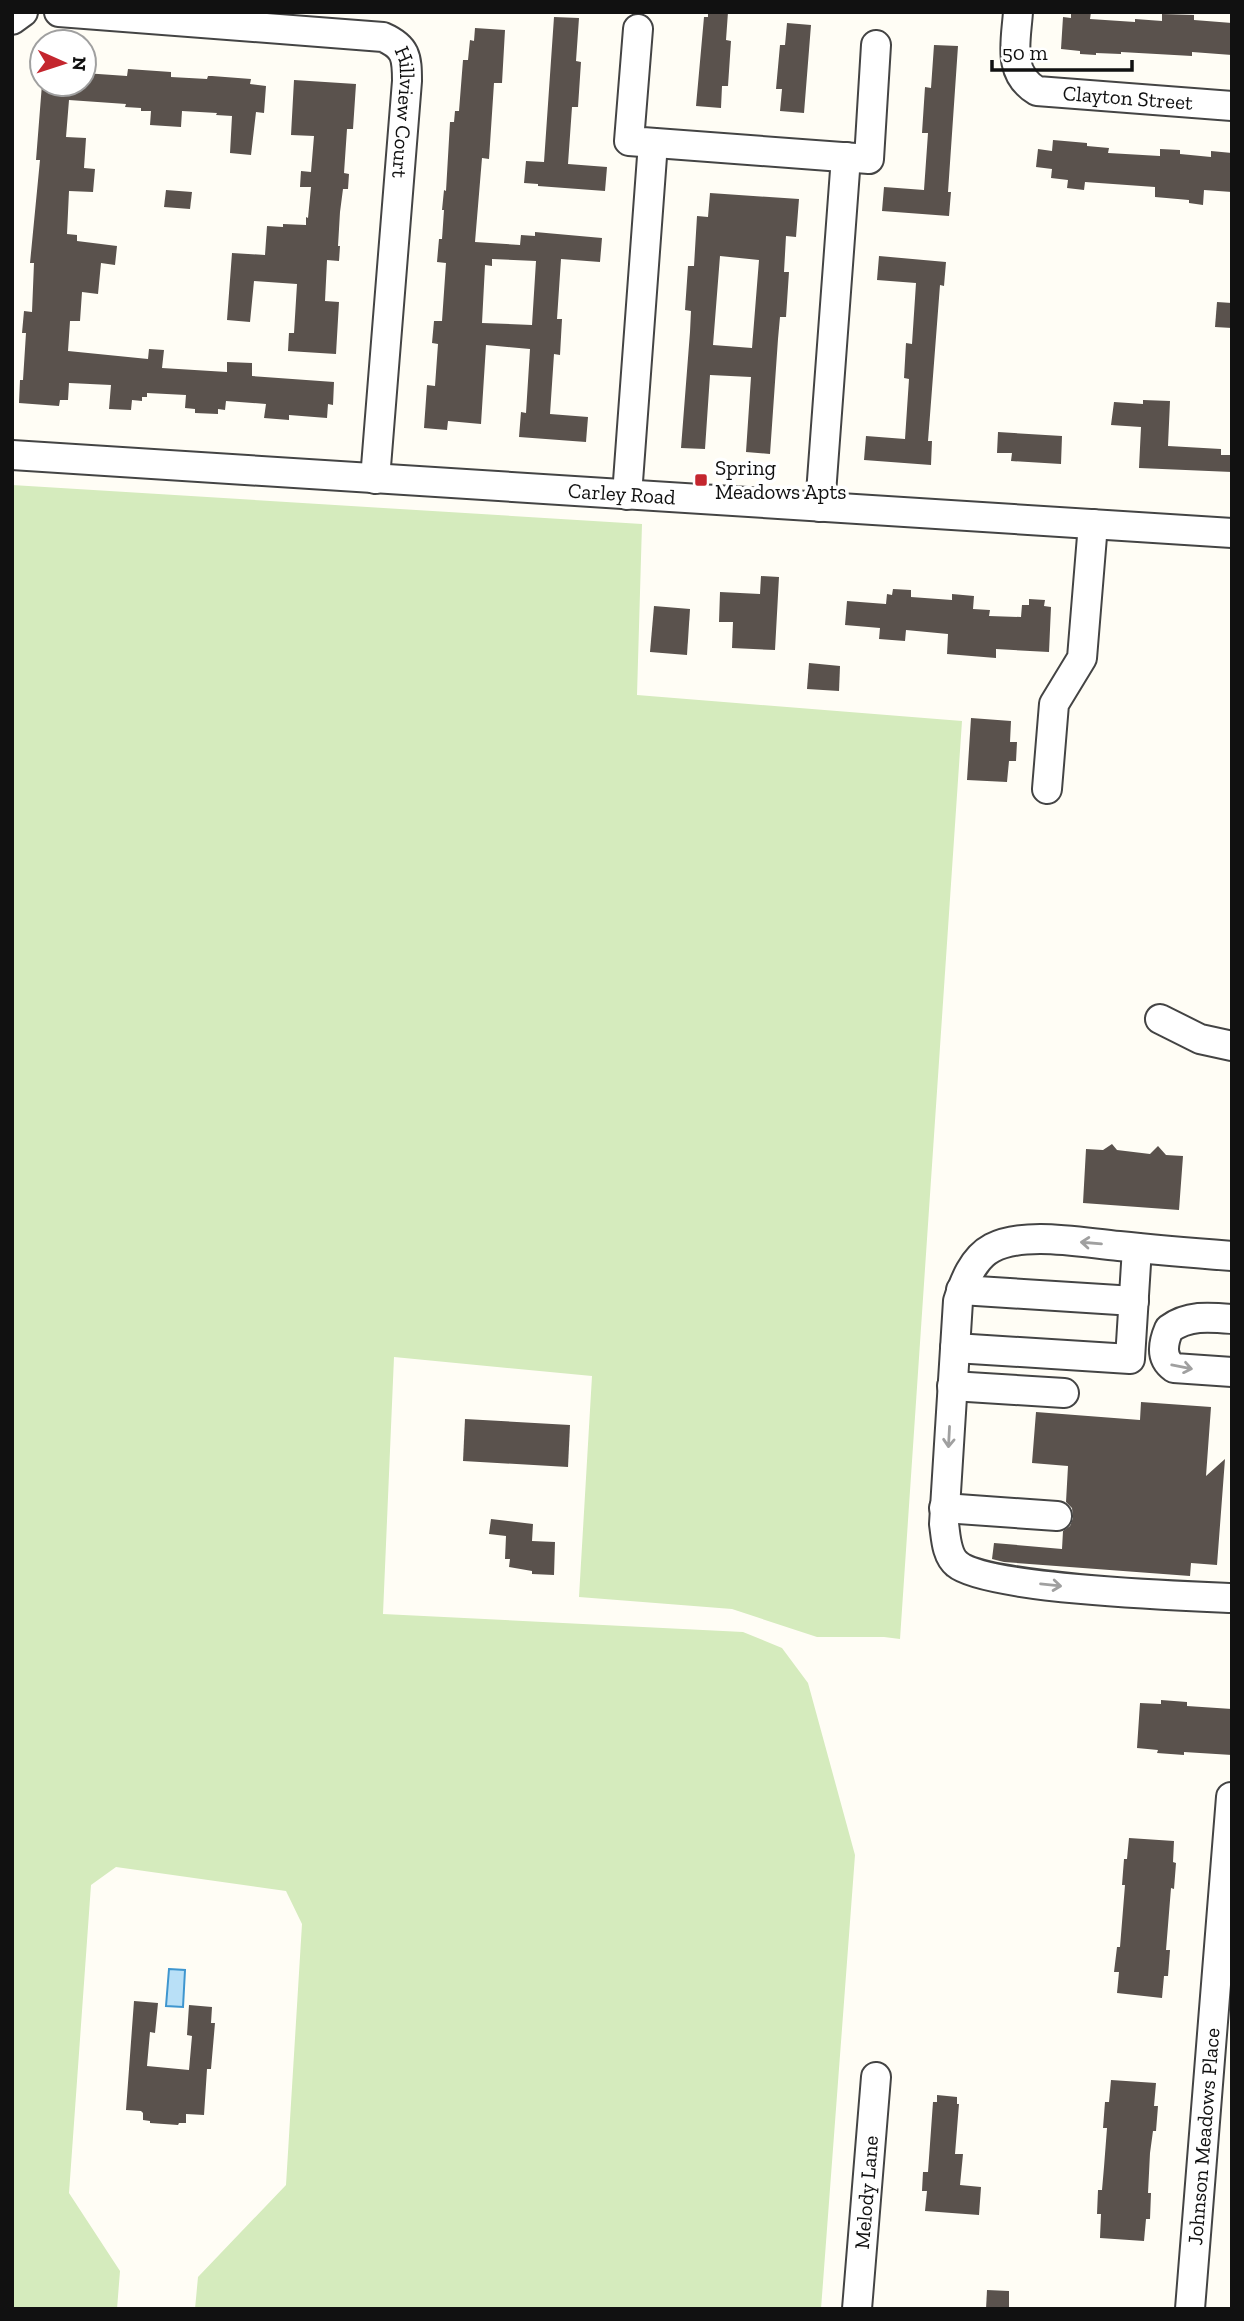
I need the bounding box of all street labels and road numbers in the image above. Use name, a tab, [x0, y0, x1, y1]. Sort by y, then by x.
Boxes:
street label: Hillview Court	[387, 42, 420, 179]
street label: Clayton Street	[1062, 80, 1194, 115]
street label: Carley Road	[567, 478, 677, 509]
street label: Johnson Meadows Place	[1182, 2027, 1224, 2246]
street label: Melody Lane	[849, 2134, 883, 2250]

